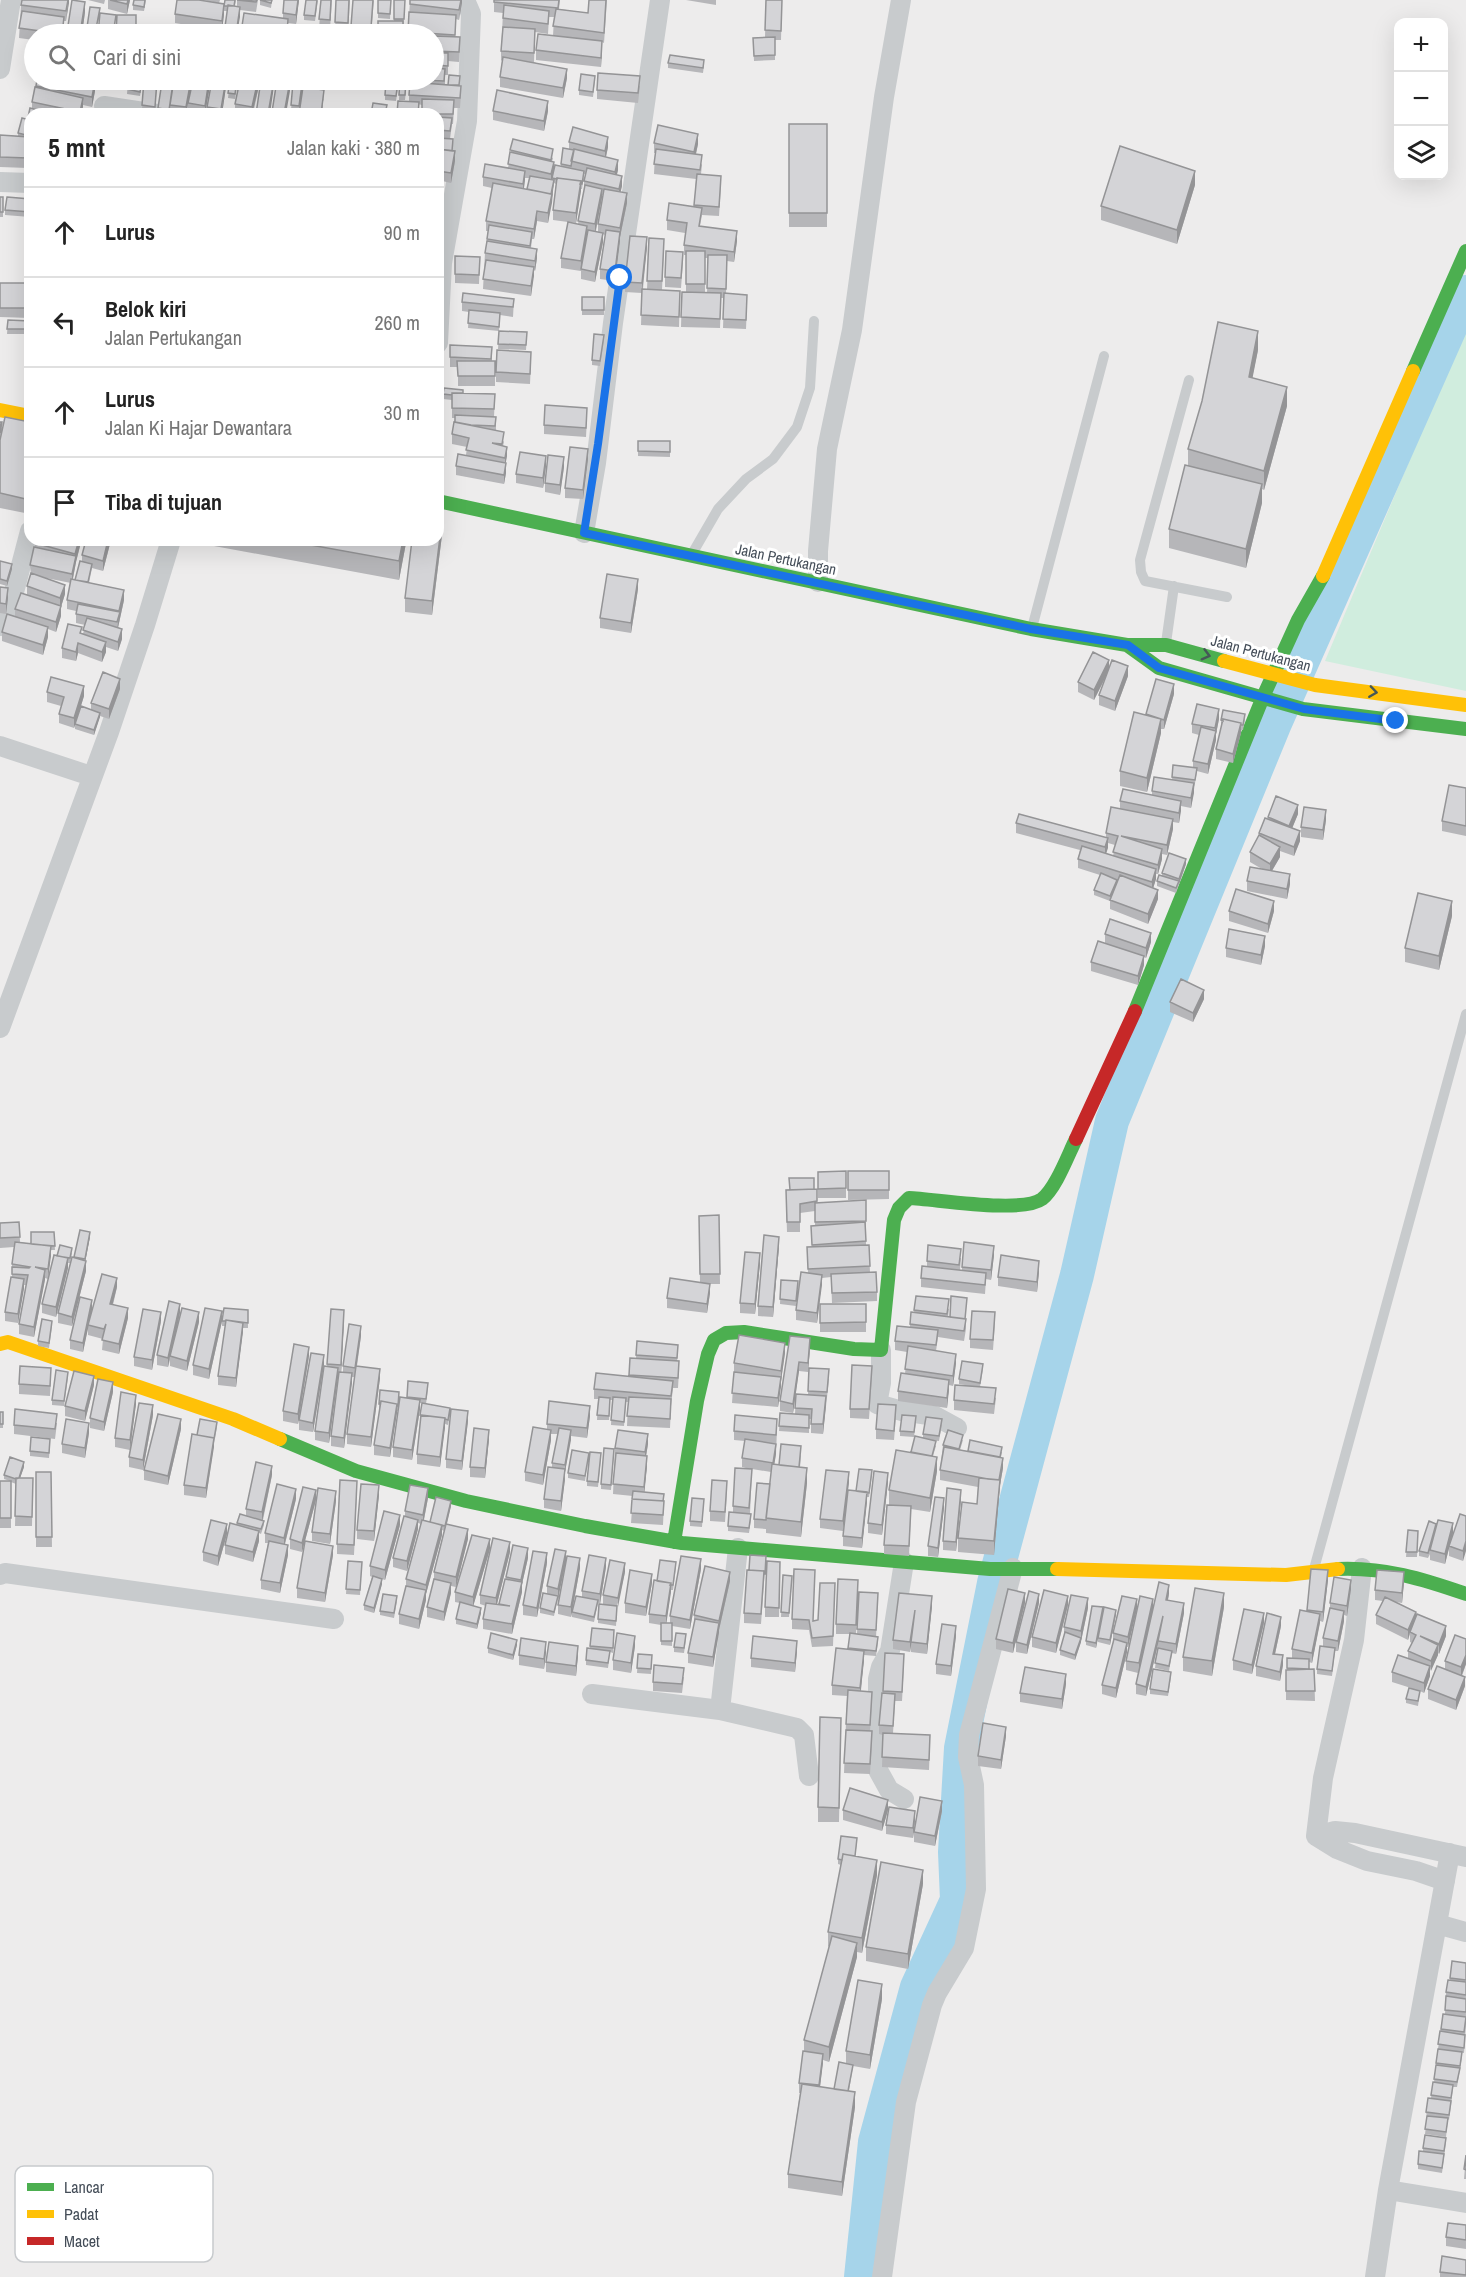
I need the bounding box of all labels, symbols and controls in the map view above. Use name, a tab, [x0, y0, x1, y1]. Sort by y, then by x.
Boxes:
map controls	[1394, 18, 1448, 180]
button: +	[1394, 18, 1448, 72]
search box	[24, 24, 444, 90]
icon: search	[45, 41, 78, 74]
text: Cari di sini	[93, 42, 181, 72]
button: −	[1394, 72, 1448, 126]
button: layers	[1394, 126, 1448, 180]
text: 5 mnt	[48, 130, 105, 165]
text: Jalan kaki · 380 m	[287, 134, 420, 161]
icon: ahead	[48, 216, 81, 249]
text: Lurus	[105, 217, 155, 247]
text: 90 m	[384, 219, 420, 246]
route start	[606, 264, 632, 290]
text: Belok kiri	[105, 294, 186, 324]
icon: left	[48, 306, 81, 339]
text: 260 m	[374, 309, 420, 336]
text: Jalan Pertukangan	[105, 324, 242, 351]
text: Lurus	[105, 384, 155, 414]
icon: ahead	[48, 396, 81, 429]
text: 30 m	[384, 399, 420, 426]
text: Jalan Ki Hajar Dewantara	[105, 414, 292, 441]
icon: arrive	[48, 486, 81, 519]
text: Tiba di tujuan	[105, 487, 222, 517]
street label: Jalan Pertukangan	[734, 538, 838, 580]
street label: Jalan Pertukangan	[1209, 630, 1313, 676]
one-way arrow	[1200, 648, 1210, 661]
one-way arrow	[1369, 686, 1378, 698]
route end	[1382, 707, 1408, 733]
legend	[15, 2166, 213, 2262]
text: Lancar	[64, 2176, 105, 2198]
text: Padat	[64, 2203, 99, 2225]
text: Macet	[64, 2230, 100, 2252]

